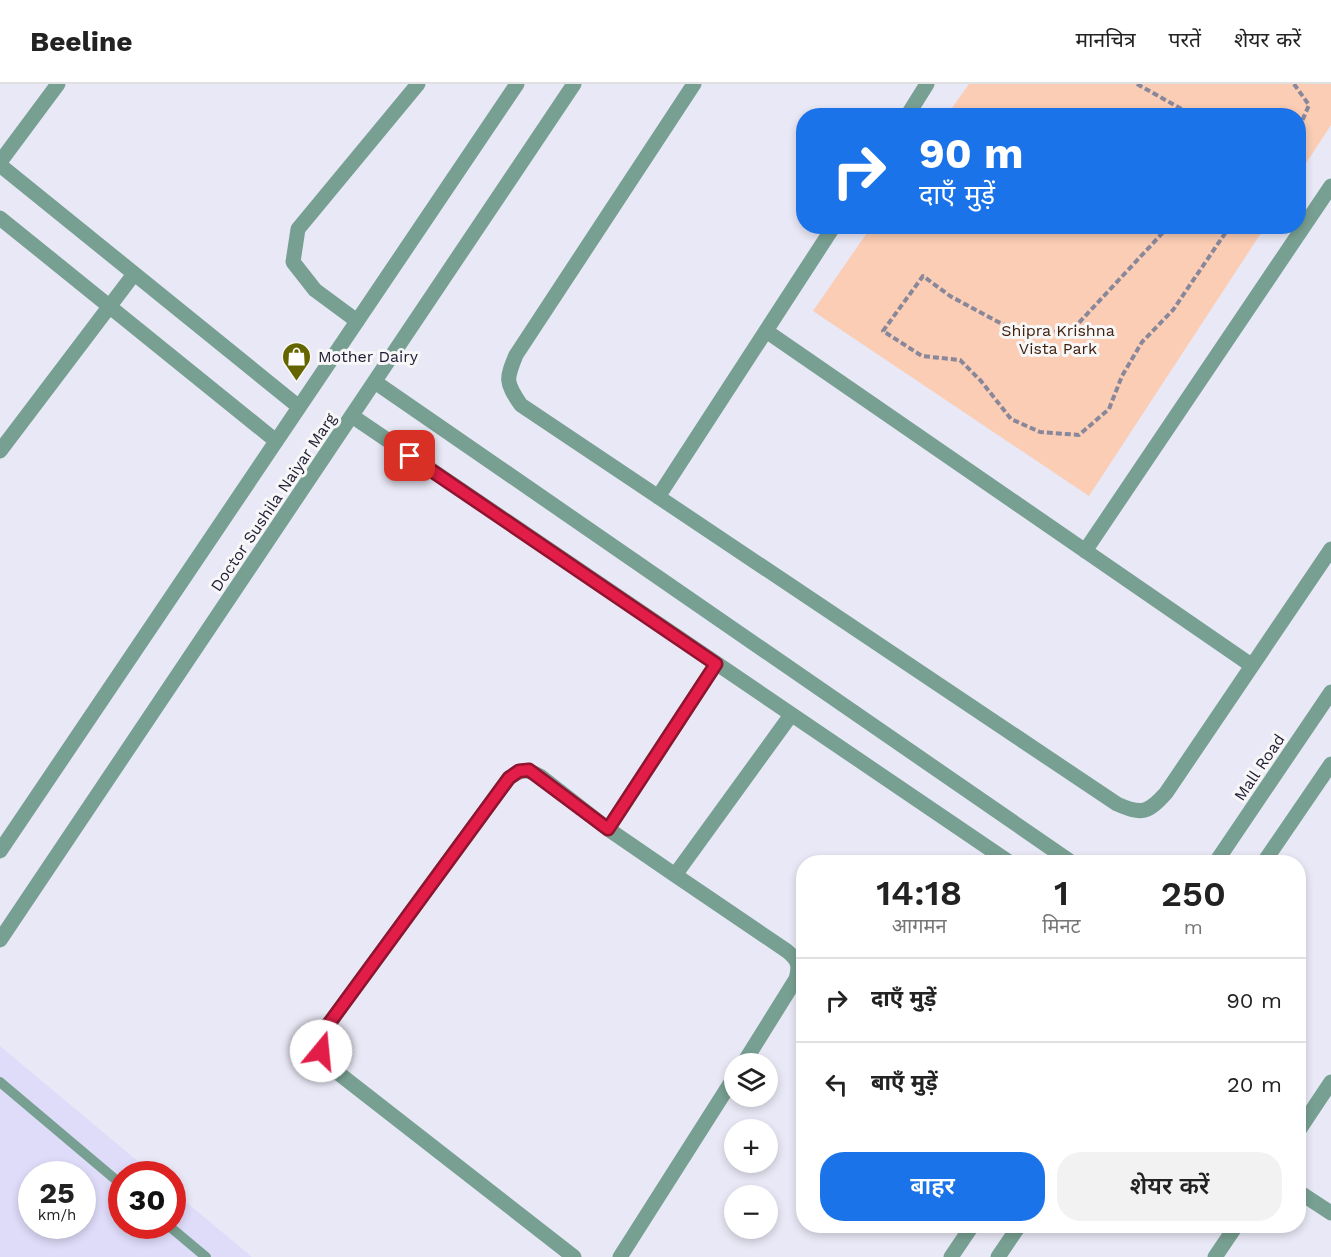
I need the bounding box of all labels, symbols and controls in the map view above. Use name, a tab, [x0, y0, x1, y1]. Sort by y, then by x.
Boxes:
text: Beeline	[30, 25, 132, 58]
text: मानचित्र	[1076, 27, 1136, 52]
text: परतें	[1169, 27, 1201, 52]
text: शेयर करें	[1234, 27, 1301, 52]
text: 90 m	[919, 129, 1023, 178]
icon: right	[820, 132, 898, 210]
text: दाएँ मुड़ें	[919, 179, 995, 211]
park label: Shipra Krishna Vista Park	[1001, 321, 1115, 358]
shop icon: Mother Dairy	[281, 340, 313, 382]
place label: Mother Dairy	[318, 347, 419, 366]
street label: Doctor Sushila Naiyar Marg	[207, 409, 340, 595]
pin	[384, 430, 435, 481]
icon: arrive	[393, 439, 426, 472]
street label: Mall Road	[1230, 730, 1289, 804]
text: 14:18	[876, 872, 962, 914]
text: 1	[1054, 872, 1069, 914]
text: 250	[1161, 873, 1226, 915]
text: आगमन	[892, 914, 947, 938]
text: मिनट	[1042, 914, 1081, 938]
text: m	[1184, 915, 1203, 939]
icon: right	[820, 984, 853, 1017]
text: दाएँ मुड़ें	[871, 986, 936, 1011]
text: 90 m	[1226, 988, 1282, 1013]
position arrow	[289, 1019, 353, 1083]
map controls	[724, 1053, 778, 1239]
button: layers	[724, 1053, 778, 1107]
icon: left	[820, 1068, 853, 1101]
text: बाएँ मुड़ें	[871, 1070, 938, 1095]
text: 20 m	[1227, 1072, 1282, 1097]
button: +	[724, 1119, 778, 1173]
button: बाहर	[820, 1152, 1045, 1221]
button: शेयर करें	[1057, 1152, 1282, 1221]
speed limit sign: 30	[108, 1161, 186, 1239]
text: 25	[39, 1175, 75, 1210]
button: −	[724, 1185, 778, 1239]
text: km/h	[38, 1206, 76, 1224]

